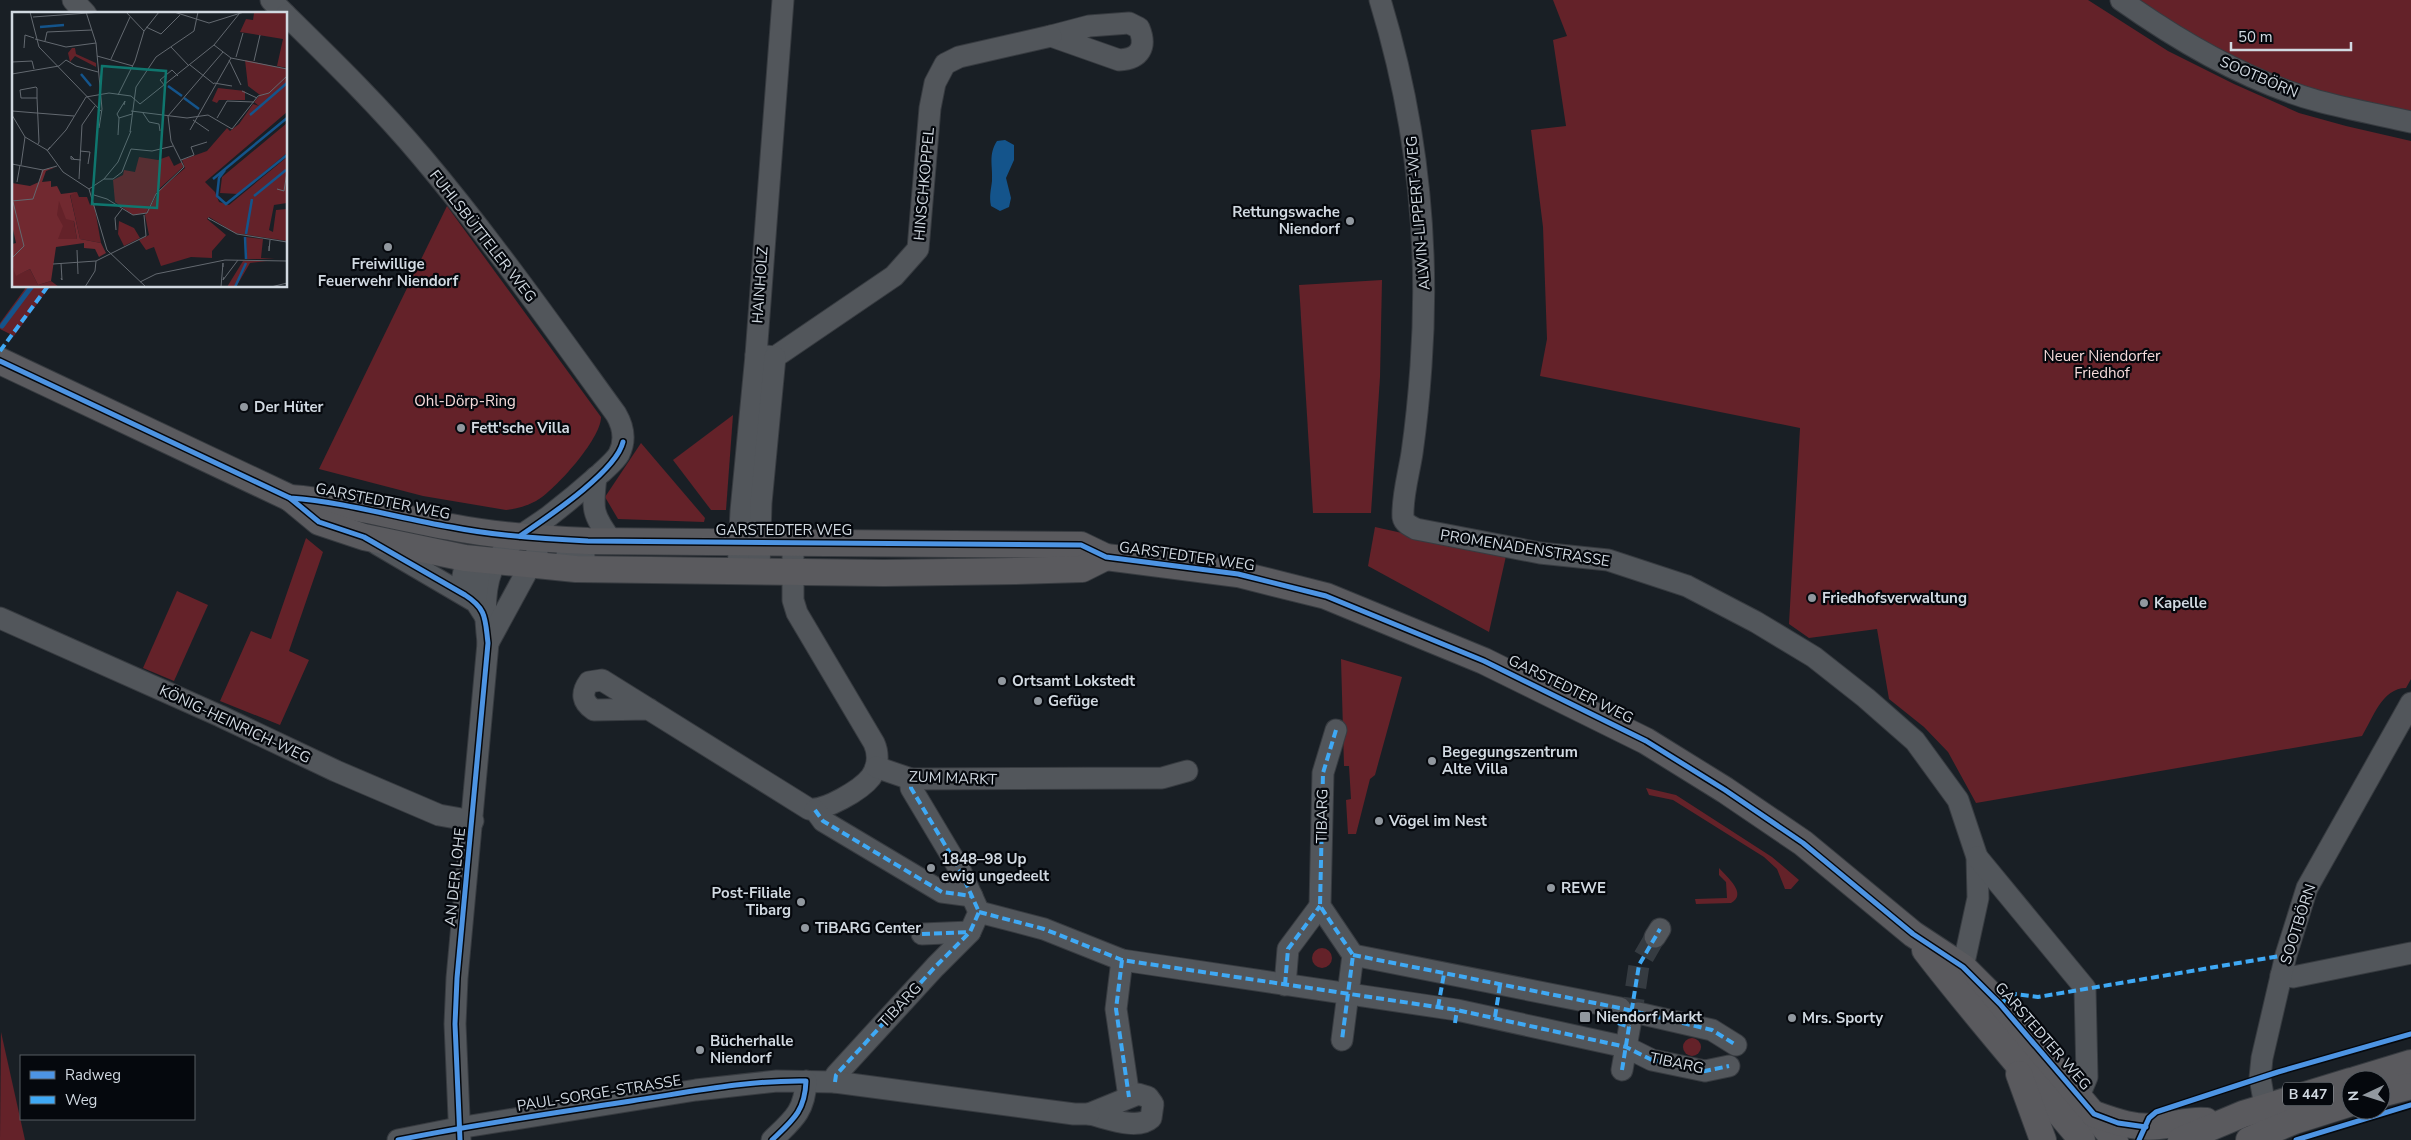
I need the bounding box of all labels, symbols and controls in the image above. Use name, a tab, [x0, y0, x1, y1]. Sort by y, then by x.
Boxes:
inset map	[12, 12, 288, 288]
scale bar	[2231, 20, 2351, 52]
text: 50 m	[2238, 27, 2273, 47]
street label: SOOTBÖRN	[2217, 52, 2301, 102]
street label: HINSCHKOPPEL	[909, 127, 939, 241]
street label: ALWIN-LIPPERT-WEG	[1401, 135, 1435, 291]
street label: FUHLSBÜTTELER WEG	[425, 166, 541, 306]
place label: Rettungswache Niendorf	[1232, 202, 1341, 239]
marker: Rettungswache Niendorf	[1344, 215, 1356, 227]
marker: Freiwillige Feuerwehr Niendorf	[382, 241, 394, 253]
street label: HAINHOLZ	[747, 246, 773, 324]
place label: Freiwillige Feuerwehr Niendorf	[318, 254, 459, 291]
park label: Neuer Niendorfer Friedhof	[2044, 346, 2161, 383]
park label: Ohl-Dörp-Ring	[414, 391, 516, 411]
place label: Der Hüter	[254, 397, 324, 417]
marker: Der Hüter	[238, 401, 250, 413]
place label: Fett'sche Villa	[471, 418, 570, 438]
marker: Fett'sche Villa	[455, 422, 467, 434]
street label: GARSTEDTER WEG	[314, 478, 452, 524]
street label: GARSTEDTER WEG	[716, 520, 852, 540]
street label: PROMENADENSTRASSE	[1439, 525, 1611, 571]
street label: GARSTEDTER WEG	[1118, 537, 1256, 575]
place label: Friedhofsverwaltung	[1822, 588, 1967, 608]
marker: Friedhofsverwaltung	[1806, 592, 1818, 604]
place label: Kapelle	[2154, 593, 2207, 613]
marker: Kapelle	[2138, 597, 2150, 609]
street label: GARSTEDTER WEG	[1505, 650, 1637, 728]
place label: Ortsamt Lokstedt	[1012, 671, 1135, 691]
marker: Ortsamt Lokstedt	[996, 675, 1008, 687]
street label: KÖNIG-HEINRICH-WEG	[156, 680, 314, 768]
place label: Gefüge	[1048, 691, 1098, 711]
marker: Gefüge	[1032, 695, 1044, 707]
place label: Begegungszentrum Alte Villa	[1442, 742, 1578, 779]
marker: Begegungszentrum Alte Villa	[1426, 755, 1438, 767]
street label: ZUM MARKT	[909, 766, 997, 790]
street label: TIBARG	[1312, 788, 1332, 844]
place label: Vögel im Nest	[1388, 811, 1487, 831]
marker: Vögel im Nest	[1373, 815, 1385, 827]
street label: AN DER LOHE	[440, 827, 470, 927]
place label: 1848–98 Up ewig ungedeelt	[941, 849, 1049, 886]
marker: 1848–98 Up ewig ungedeelt	[925, 862, 937, 874]
place label: REWE	[1561, 878, 1606, 898]
street label: SOOTBÖRN	[2276, 881, 2320, 967]
marker: REWE	[1545, 882, 1557, 894]
place label: Post-Filiale Tibarg	[712, 883, 791, 920]
marker: Post-Filiale Tibarg	[795, 896, 807, 908]
place label: TiBARG Center	[815, 918, 921, 938]
marker: TiBARG Center	[799, 922, 811, 934]
street label: TIBARG	[874, 978, 926, 1032]
street label: GARSTEDTER WEG	[1991, 978, 2095, 1094]
place label: Niendorf Markt	[1596, 1007, 1702, 1027]
place label: Mrs. Sporty	[1802, 1008, 1883, 1028]
marker: Niendorf Markt	[1578, 1010, 1592, 1024]
marker: Mrs. Sporty	[1786, 1012, 1798, 1024]
place label: Bücherhalle Niendorf	[710, 1031, 793, 1068]
marker: Bücherhalle Niendorf	[694, 1044, 706, 1056]
street label: TIBARG	[1648, 1048, 1706, 1078]
legend	[20, 1055, 195, 1120]
text: Radweg	[65, 1065, 121, 1085]
street label: PAUL-SORGE-STRASSE	[515, 1070, 683, 1116]
north arrow	[2341, 1070, 2391, 1120]
road number: B 447	[2283, 1082, 2333, 1106]
text: Weg	[65, 1090, 97, 1110]
text: N	[2344, 1090, 2363, 1102]

